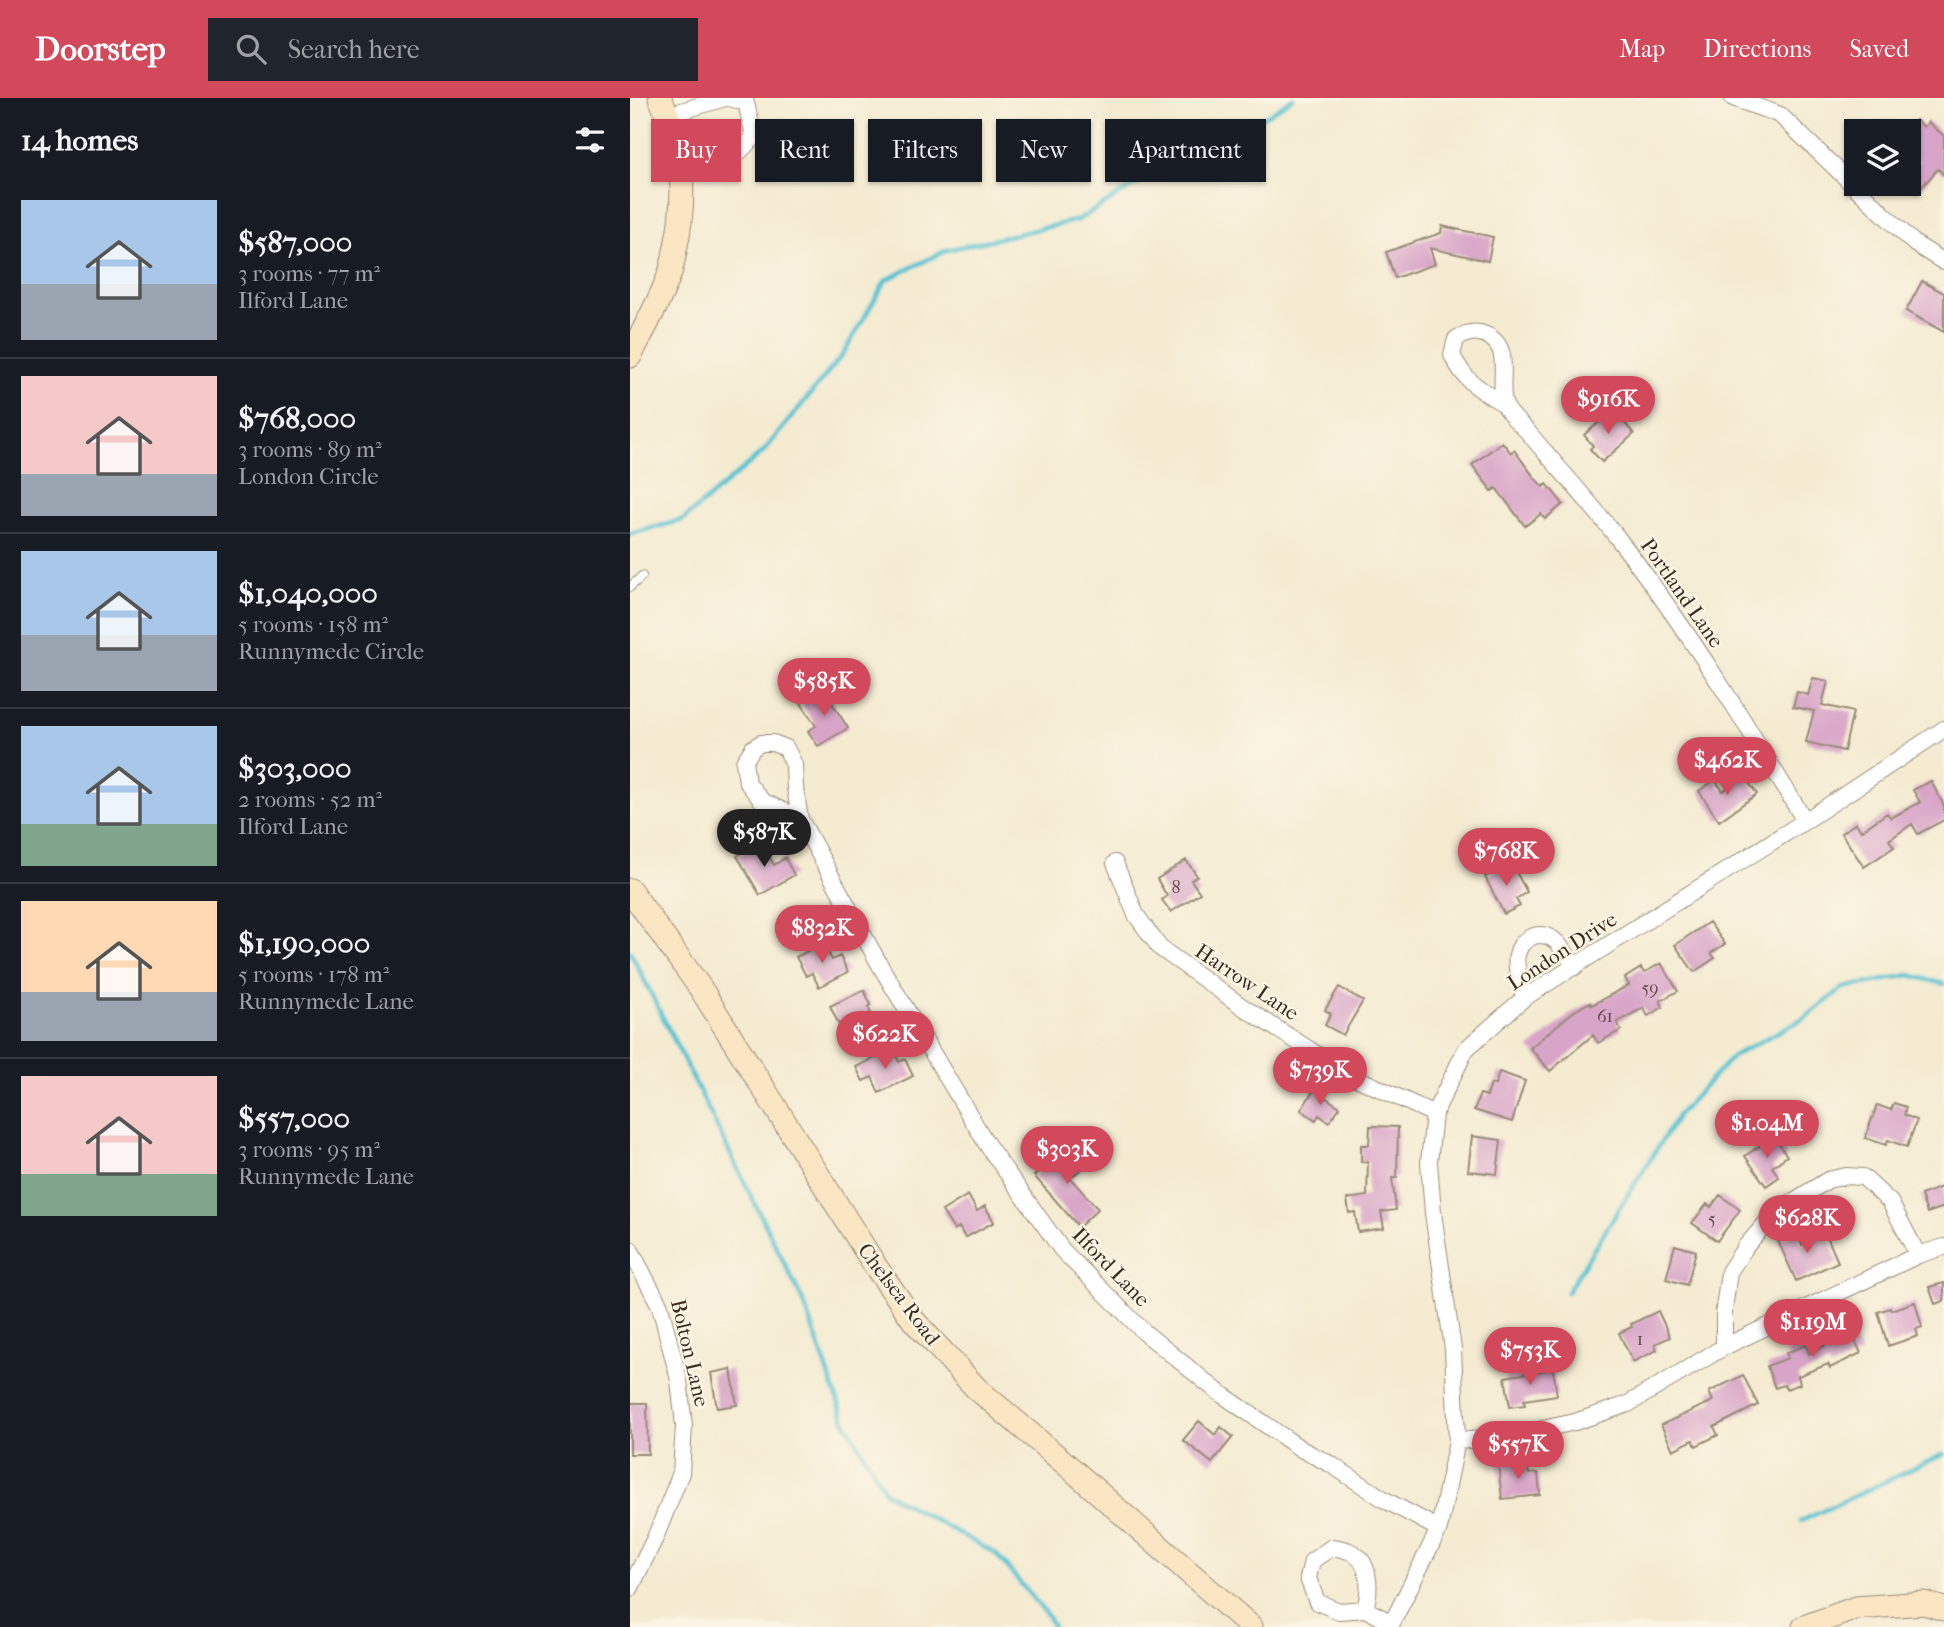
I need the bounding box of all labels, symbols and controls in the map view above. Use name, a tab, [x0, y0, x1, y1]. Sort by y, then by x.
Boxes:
search box	[208, 18, 698, 81]
text: Doorstep	[35, 30, 166, 69]
icon: search	[232, 30, 270, 68]
text: Search here	[288, 34, 420, 65]
text: Map	[1619, 35, 1665, 63]
text: Directions	[1703, 35, 1811, 63]
text: Saved	[1849, 35, 1909, 63]
chip: Buy	[651, 119, 741, 182]
chip: Rent	[755, 119, 854, 182]
chip: Filters	[868, 119, 982, 182]
chip: New	[996, 119, 1091, 182]
chip: Apartment	[1105, 119, 1266, 182]
map controls	[1844, 119, 1921, 196]
button: layers	[1844, 119, 1921, 196]
icon: filters	[571, 121, 609, 159]
text: 14 homes	[21, 123, 138, 158]
text: $587,000	[238, 225, 352, 260]
icon: home	[77, 228, 161, 312]
text: 3 rooms · 77 m²	[238, 260, 380, 287]
text: Ilford Lane	[238, 287, 348, 314]
pin: $916K	[1559, 376, 1657, 436]
text: $916K	[1577, 385, 1639, 412]
text: $768,000	[238, 401, 356, 436]
icon: home	[77, 404, 161, 488]
text: 3 rooms · 89 m²	[238, 436, 382, 463]
text: London Circle	[238, 463, 379, 490]
street label: Portland Lane	[1636, 534, 1728, 652]
text: $1,040,000	[238, 576, 378, 611]
icon: home	[77, 579, 161, 663]
text: 5 rooms · 158 m²	[238, 611, 388, 638]
text: Runnymede Circle	[238, 638, 424, 665]
pin: $585K	[775, 658, 873, 718]
text: $585K	[794, 667, 854, 694]
pin: $462K	[1678, 738, 1776, 797]
text: $462K	[1693, 746, 1761, 773]
text: $303,000	[238, 751, 352, 786]
icon: home	[77, 754, 161, 838]
text: 2 rooms · 52 m²	[238, 786, 382, 813]
pin: $587K	[715, 810, 813, 869]
text: Ilford Lane	[238, 813, 348, 840]
text: $587K	[733, 818, 795, 845]
pin: $768K	[1457, 828, 1555, 888]
text: $768K	[1474, 837, 1538, 864]
house number: 8	[1171, 877, 1181, 898]
pin: $832K	[773, 906, 871, 965]
street label: London Drive	[1503, 907, 1621, 995]
text: $832K	[791, 914, 853, 941]
text: $1,190,000	[238, 926, 370, 961]
icon: home	[77, 929, 161, 1013]
street label: Harrow Lane	[1191, 939, 1303, 1025]
text: 5 rooms · 178 m²	[238, 961, 389, 988]
house number: 59	[1641, 978, 1659, 999]
text: Runnymede Lane	[238, 988, 414, 1015]
house number: 61	[1597, 1006, 1613, 1027]
pin: $622K	[836, 1012, 934, 1071]
text: $622K	[852, 1020, 918, 1047]
pin: $739K	[1271, 1048, 1369, 1107]
text: $739K	[1289, 1056, 1351, 1083]
pin: $1.04M	[1710, 1100, 1824, 1160]
text: $557,000	[238, 1101, 350, 1136]
icon: home	[77, 1104, 161, 1188]
text: $1.04M	[1731, 1109, 1803, 1136]
pin: $303K	[1018, 1126, 1116, 1186]
text: $303K	[1037, 1135, 1097, 1162]
text: 3 rooms · 95 m²	[238, 1136, 380, 1163]
text: Runnymede Lane	[238, 1163, 414, 1190]
pin: $628K	[1758, 1196, 1856, 1255]
text: $628K	[1774, 1204, 1840, 1231]
house number: 5	[1708, 1209, 1716, 1230]
street label: Ilford Lane	[1067, 1222, 1155, 1312]
street label: Chelsea Road	[853, 1238, 945, 1350]
street label: Bolton Lane	[666, 1297, 714, 1409]
pin: $1.19M	[1756, 1300, 1870, 1359]
text: $1.19M	[1780, 1308, 1846, 1335]
pin: $753K	[1481, 1328, 1579, 1387]
house number: 1	[1637, 1329, 1643, 1350]
text: $753K	[1500, 1336, 1560, 1363]
pin: $557K	[1469, 1422, 1567, 1481]
text: $557K	[1488, 1430, 1548, 1457]

